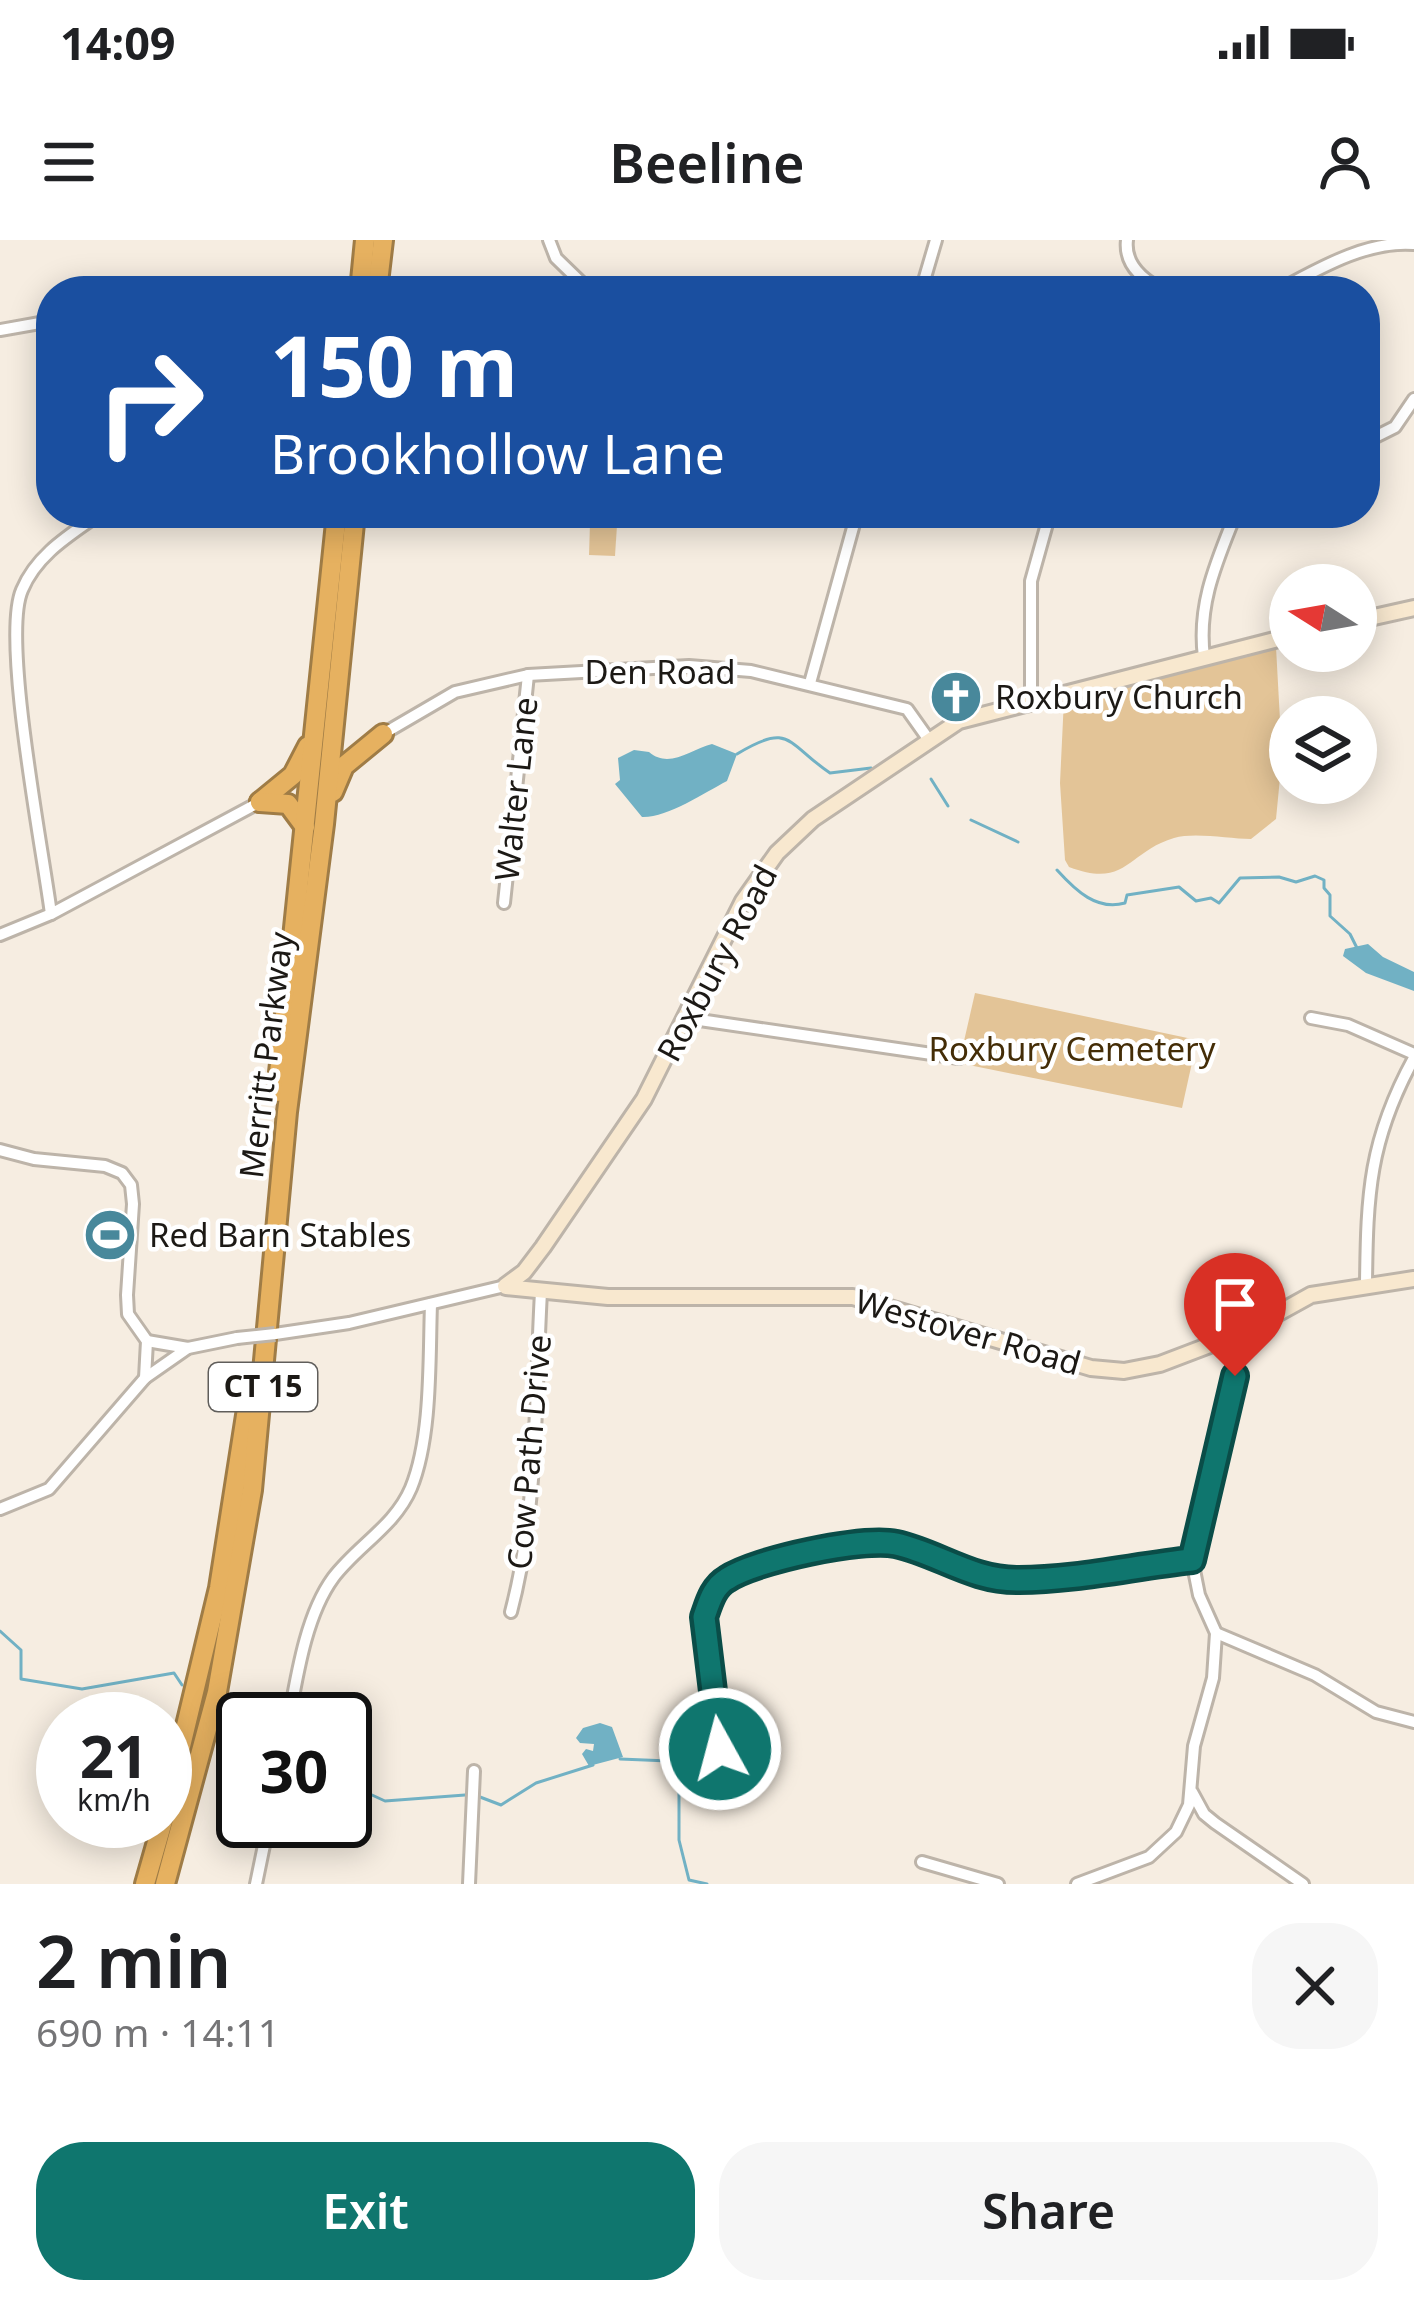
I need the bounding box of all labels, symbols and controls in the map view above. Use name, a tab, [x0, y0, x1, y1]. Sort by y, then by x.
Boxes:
text: 14:09	[60, 12, 176, 73]
text: Beeline	[609, 125, 805, 199]
icon: menu	[36, 129, 102, 195]
icon: person	[1312, 129, 1378, 195]
text: 150 m	[270, 307, 518, 422]
icon: right	[72, 324, 228, 480]
text: Brookhollow Lane	[270, 416, 725, 490]
north arrow	[1269, 564, 1377, 672]
map controls	[1269, 564, 1377, 804]
street label: Den Road	[585, 649, 735, 694]
church icon: Roxbury Church	[928, 669, 984, 725]
place label: Roxbury Church	[995, 674, 1243, 719]
street label: Walter Lane	[483, 695, 548, 883]
button: layers	[1269, 696, 1377, 804]
street label: Roxbury Road	[646, 857, 787, 1069]
street label: Merritt Parkway	[228, 929, 303, 1181]
park label: Roxbury Cemetery	[929, 1026, 1216, 1071]
sports icon: Red Barn Stables	[82, 1207, 138, 1263]
place label: Red Barn Stables	[149, 1212, 411, 1257]
pin	[1184, 1253, 1286, 1376]
icon: arrive	[1202, 1271, 1268, 1337]
street label: Westover Road	[850, 1278, 1086, 1385]
street label: Cow Path Drive	[496, 1333, 561, 1571]
road number: CT 15	[209, 1363, 317, 1411]
position arrow	[657, 1686, 783, 1812]
speed limit sign: 30	[216, 1692, 372, 1848]
text: 21	[80, 1714, 148, 1796]
text: km/h	[77, 1779, 151, 1820]
text: 2 min	[36, 1911, 231, 2009]
button: close	[1252, 1923, 1378, 2049]
text: 690 m · 14:11	[36, 2005, 280, 2058]
button: Exit	[36, 2142, 695, 2280]
button: Share	[719, 2142, 1378, 2280]

